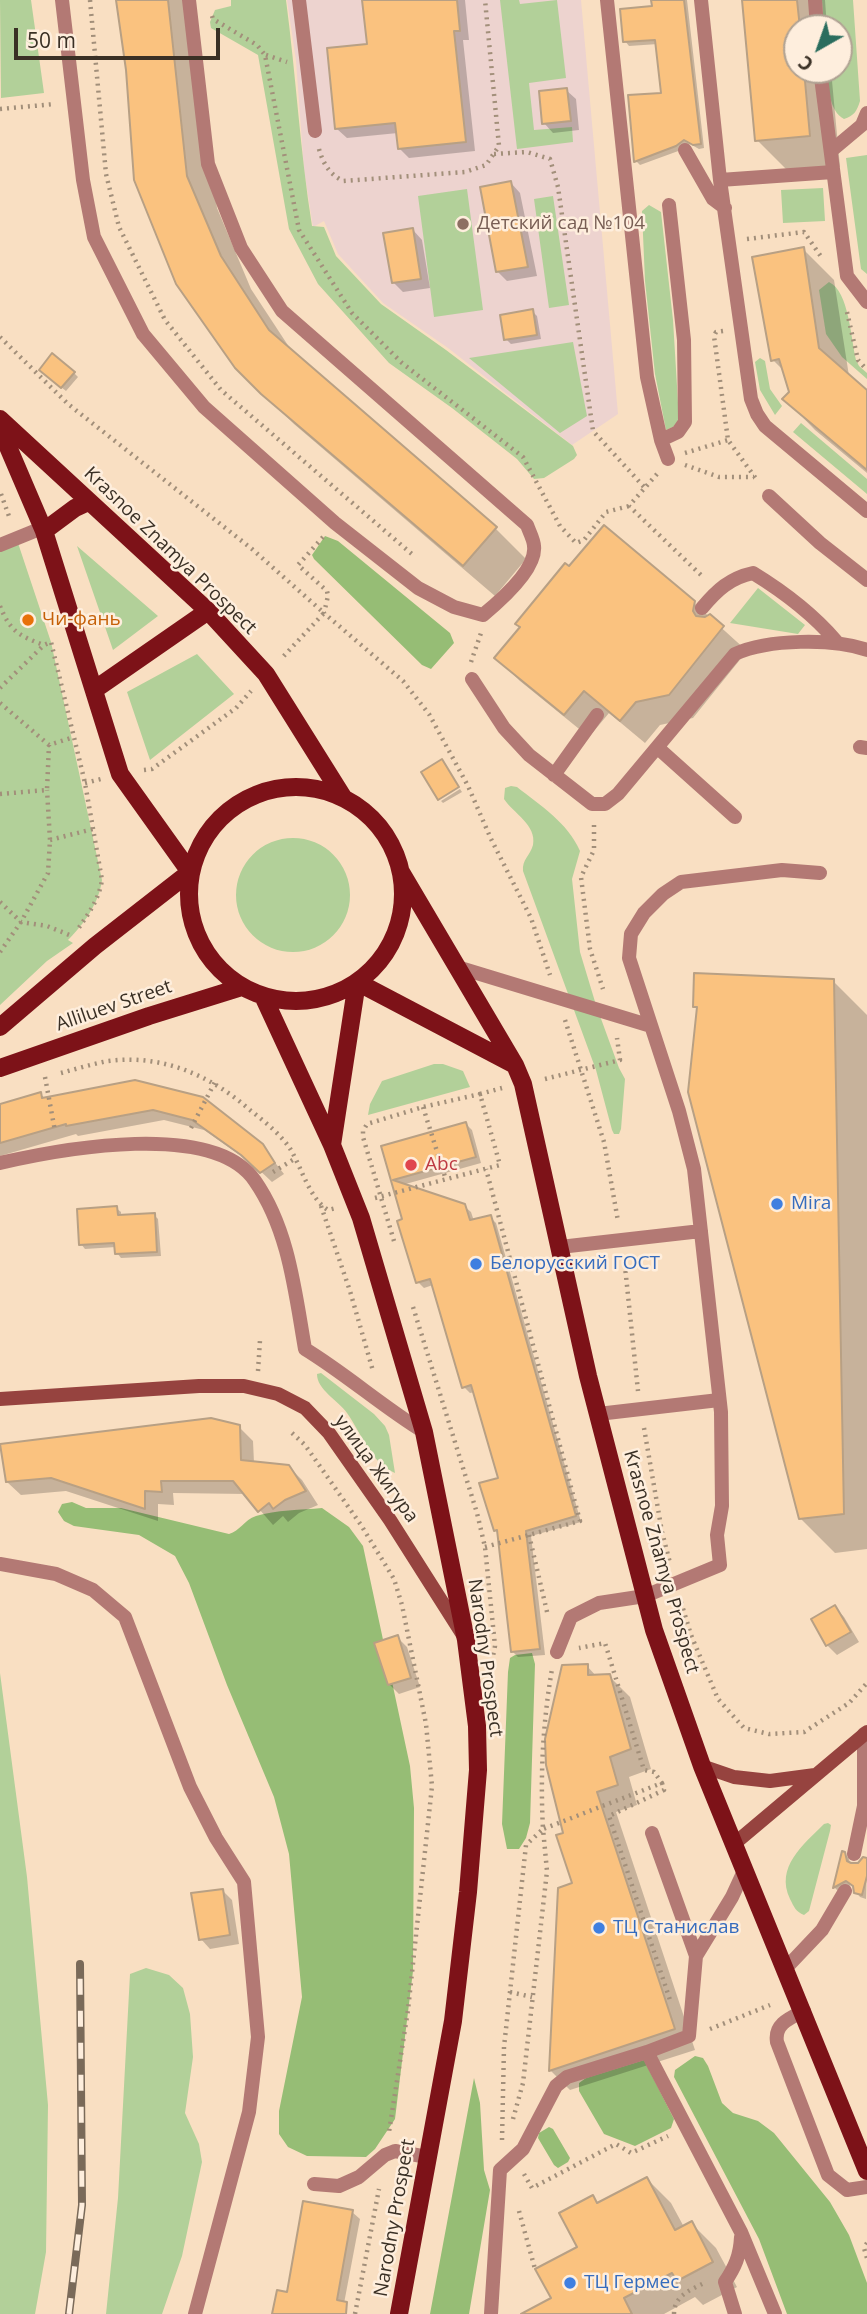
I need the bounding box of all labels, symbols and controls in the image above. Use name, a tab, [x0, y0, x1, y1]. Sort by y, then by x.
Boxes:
scale bar	[18, 14, 224, 58]
north arrow	[783, 14, 853, 84]
text: 50 m	[27, 26, 76, 54]
text: С	[793, 50, 819, 77]
place label: Детский сад №104	[477, 213, 645, 235]
marker: Детский сад №104	[455, 216, 471, 232]
street label: Krasnoe Znamya Prospect	[79, 462, 261, 640]
place label: Чи-фань	[42, 609, 121, 631]
marker: Чи-фань	[20, 612, 36, 628]
street label: Alliluev Street	[53, 976, 175, 1036]
place label: Abc	[425, 1154, 458, 1176]
marker: Abc	[403, 1157, 419, 1173]
place label: Mira	[791, 1193, 831, 1215]
marker: Mira	[769, 1196, 785, 1212]
place label: Белорусский ГОСТ	[490, 1253, 660, 1275]
marker: Белорусский ГОСТ	[468, 1256, 484, 1272]
street label: улица Жигура	[329, 1411, 423, 1527]
street label: Krasnoe Znamya Prospect	[618, 1448, 704, 1676]
street label: Narodny Prospect	[463, 1577, 507, 1739]
place label: ТЦ Станислав	[613, 1917, 739, 1939]
marker: ТЦ Станислав	[591, 1920, 607, 1936]
street label: Narodny Prospect	[370, 2137, 420, 2299]
place label: ТЦ Гермес	[584, 2272, 679, 2294]
marker: ТЦ Гермес	[562, 2275, 578, 2291]

